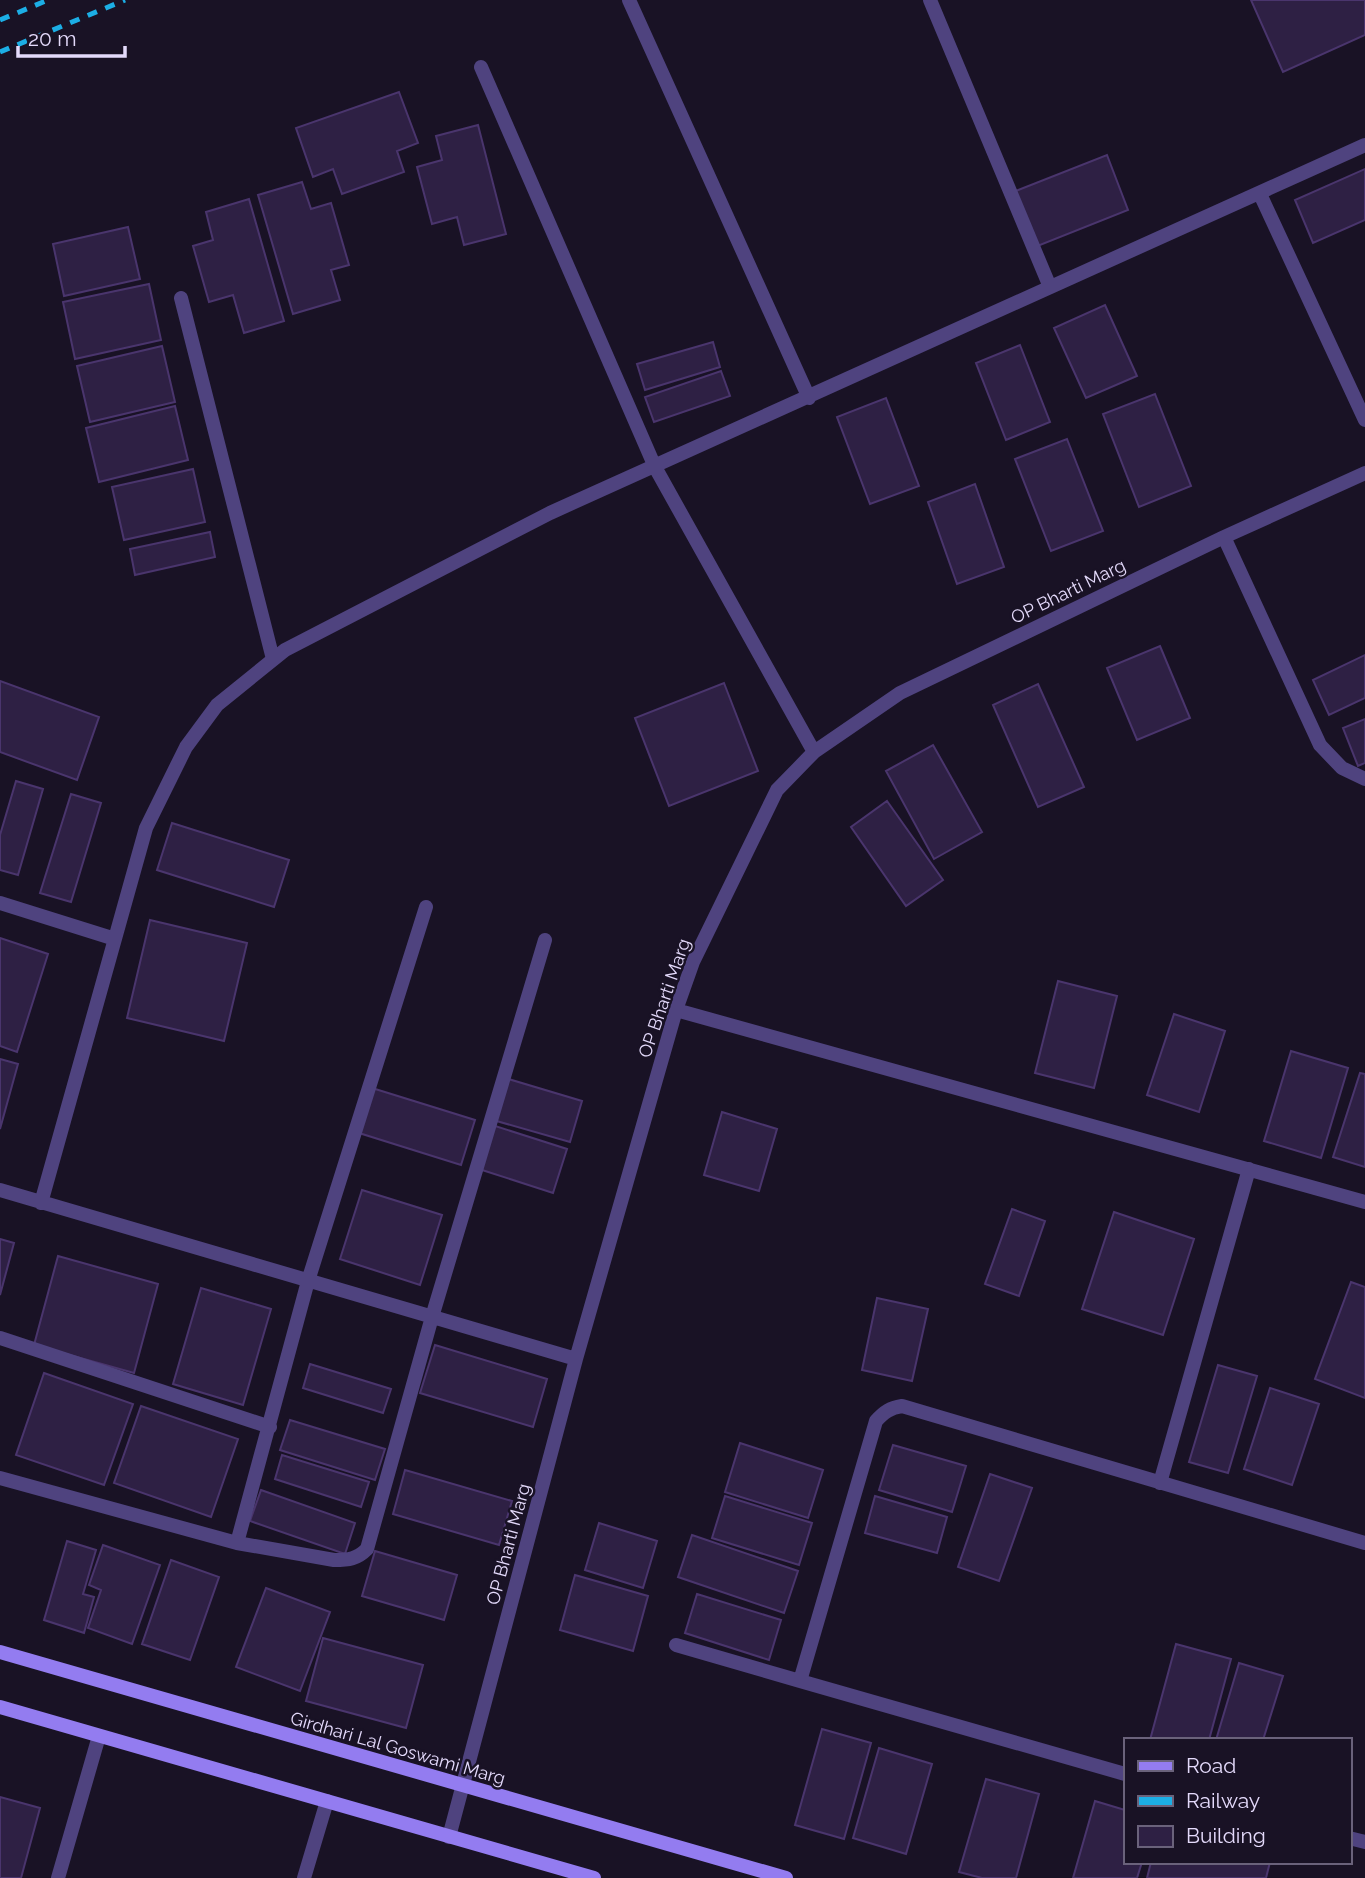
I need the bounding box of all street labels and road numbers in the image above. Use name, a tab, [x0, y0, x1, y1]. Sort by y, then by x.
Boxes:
street label: OP Bharti Marg	[1007, 554, 1129, 628]
street label: OP Bharti Marg	[634, 936, 694, 1060]
street label: OP Bharti Marg	[482, 1481, 534, 1607]
street label: Girdhari Lal Goswami Marg	[288, 1707, 508, 1789]

